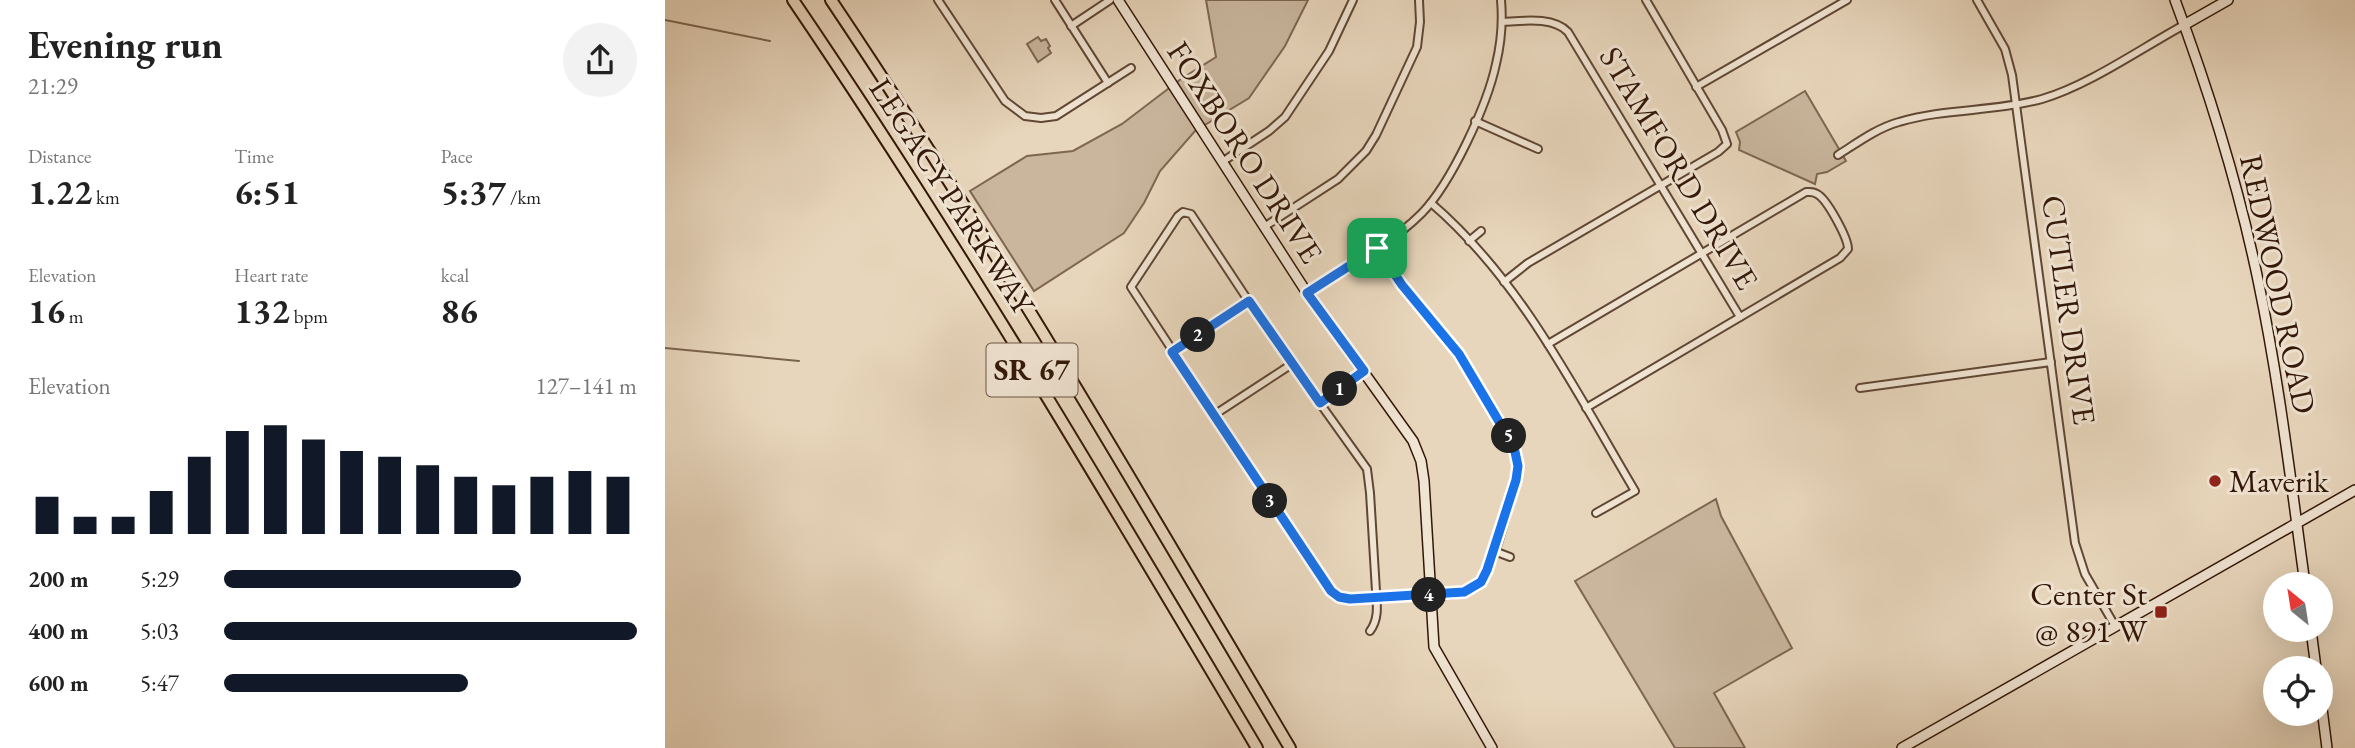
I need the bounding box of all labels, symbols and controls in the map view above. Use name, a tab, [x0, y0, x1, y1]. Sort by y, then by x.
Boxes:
text: Evening run	[28, 20, 223, 69]
button: share	[563, 23, 637, 97]
street label: FOXBORO DRIVE	[1158, 33, 1332, 271]
street label: STAMFORD DRIVE	[1590, 39, 1768, 297]
street label: LEGACY PARKWAY	[860, 70, 1045, 324]
text: 21:29	[28, 71, 78, 101]
text: Distance	[28, 144, 91, 169]
text: Time	[234, 144, 274, 169]
text: Pace	[441, 144, 473, 169]
street label: REDWOOD ROAD	[2230, 151, 2326, 417]
text: 1.22	[28, 169, 92, 214]
text: 6:51	[234, 169, 300, 214]
text: 5:37	[441, 169, 506, 214]
text: km	[92, 185, 120, 210]
text: /km	[506, 185, 541, 210]
street label: CUTLER DRIVE	[2032, 193, 2106, 427]
pin	[1347, 218, 1407, 278]
icon: arrive	[1358, 229, 1396, 267]
text: Elevation	[28, 263, 96, 288]
text: Heart rate	[234, 263, 308, 288]
text: kcal	[441, 263, 469, 288]
text: 16	[28, 288, 65, 333]
text: 132	[234, 288, 290, 333]
text: 86	[441, 288, 478, 333]
text: m	[65, 304, 84, 329]
text: bpm	[290, 304, 328, 329]
pin: 2	[1181, 318, 1215, 352]
text: 2	[1192, 322, 1203, 347]
road number: SR 67	[987, 344, 1077, 396]
text: Elevation	[28, 371, 111, 401]
text: 127–141 m	[536, 371, 637, 401]
pin: 1	[1323, 372, 1357, 406]
text: 1	[1334, 376, 1345, 401]
pin: 5	[1491, 418, 1527, 453]
text: 5	[1503, 423, 1514, 448]
place label: Maverik	[2229, 460, 2330, 502]
marker: Maverik	[2207, 473, 2223, 489]
pin: 3	[1253, 484, 1287, 518]
text: 3	[1264, 488, 1275, 513]
text: 200 m	[28, 564, 89, 594]
text: 5:29	[140, 564, 179, 594]
north arrow	[2263, 572, 2333, 642]
map controls	[2263, 572, 2333, 726]
place label: Center St @ 891 W	[2030, 573, 2148, 652]
pin: 4	[1411, 578, 1447, 612]
text: 4	[1423, 582, 1434, 607]
marker: Center St @ 891 W	[2153, 604, 2169, 620]
text: 400 m	[28, 616, 89, 646]
text: 5:03	[140, 616, 179, 646]
button: locate	[2263, 656, 2333, 726]
text: 600 m	[28, 668, 89, 698]
text: 5:47	[140, 668, 179, 698]

